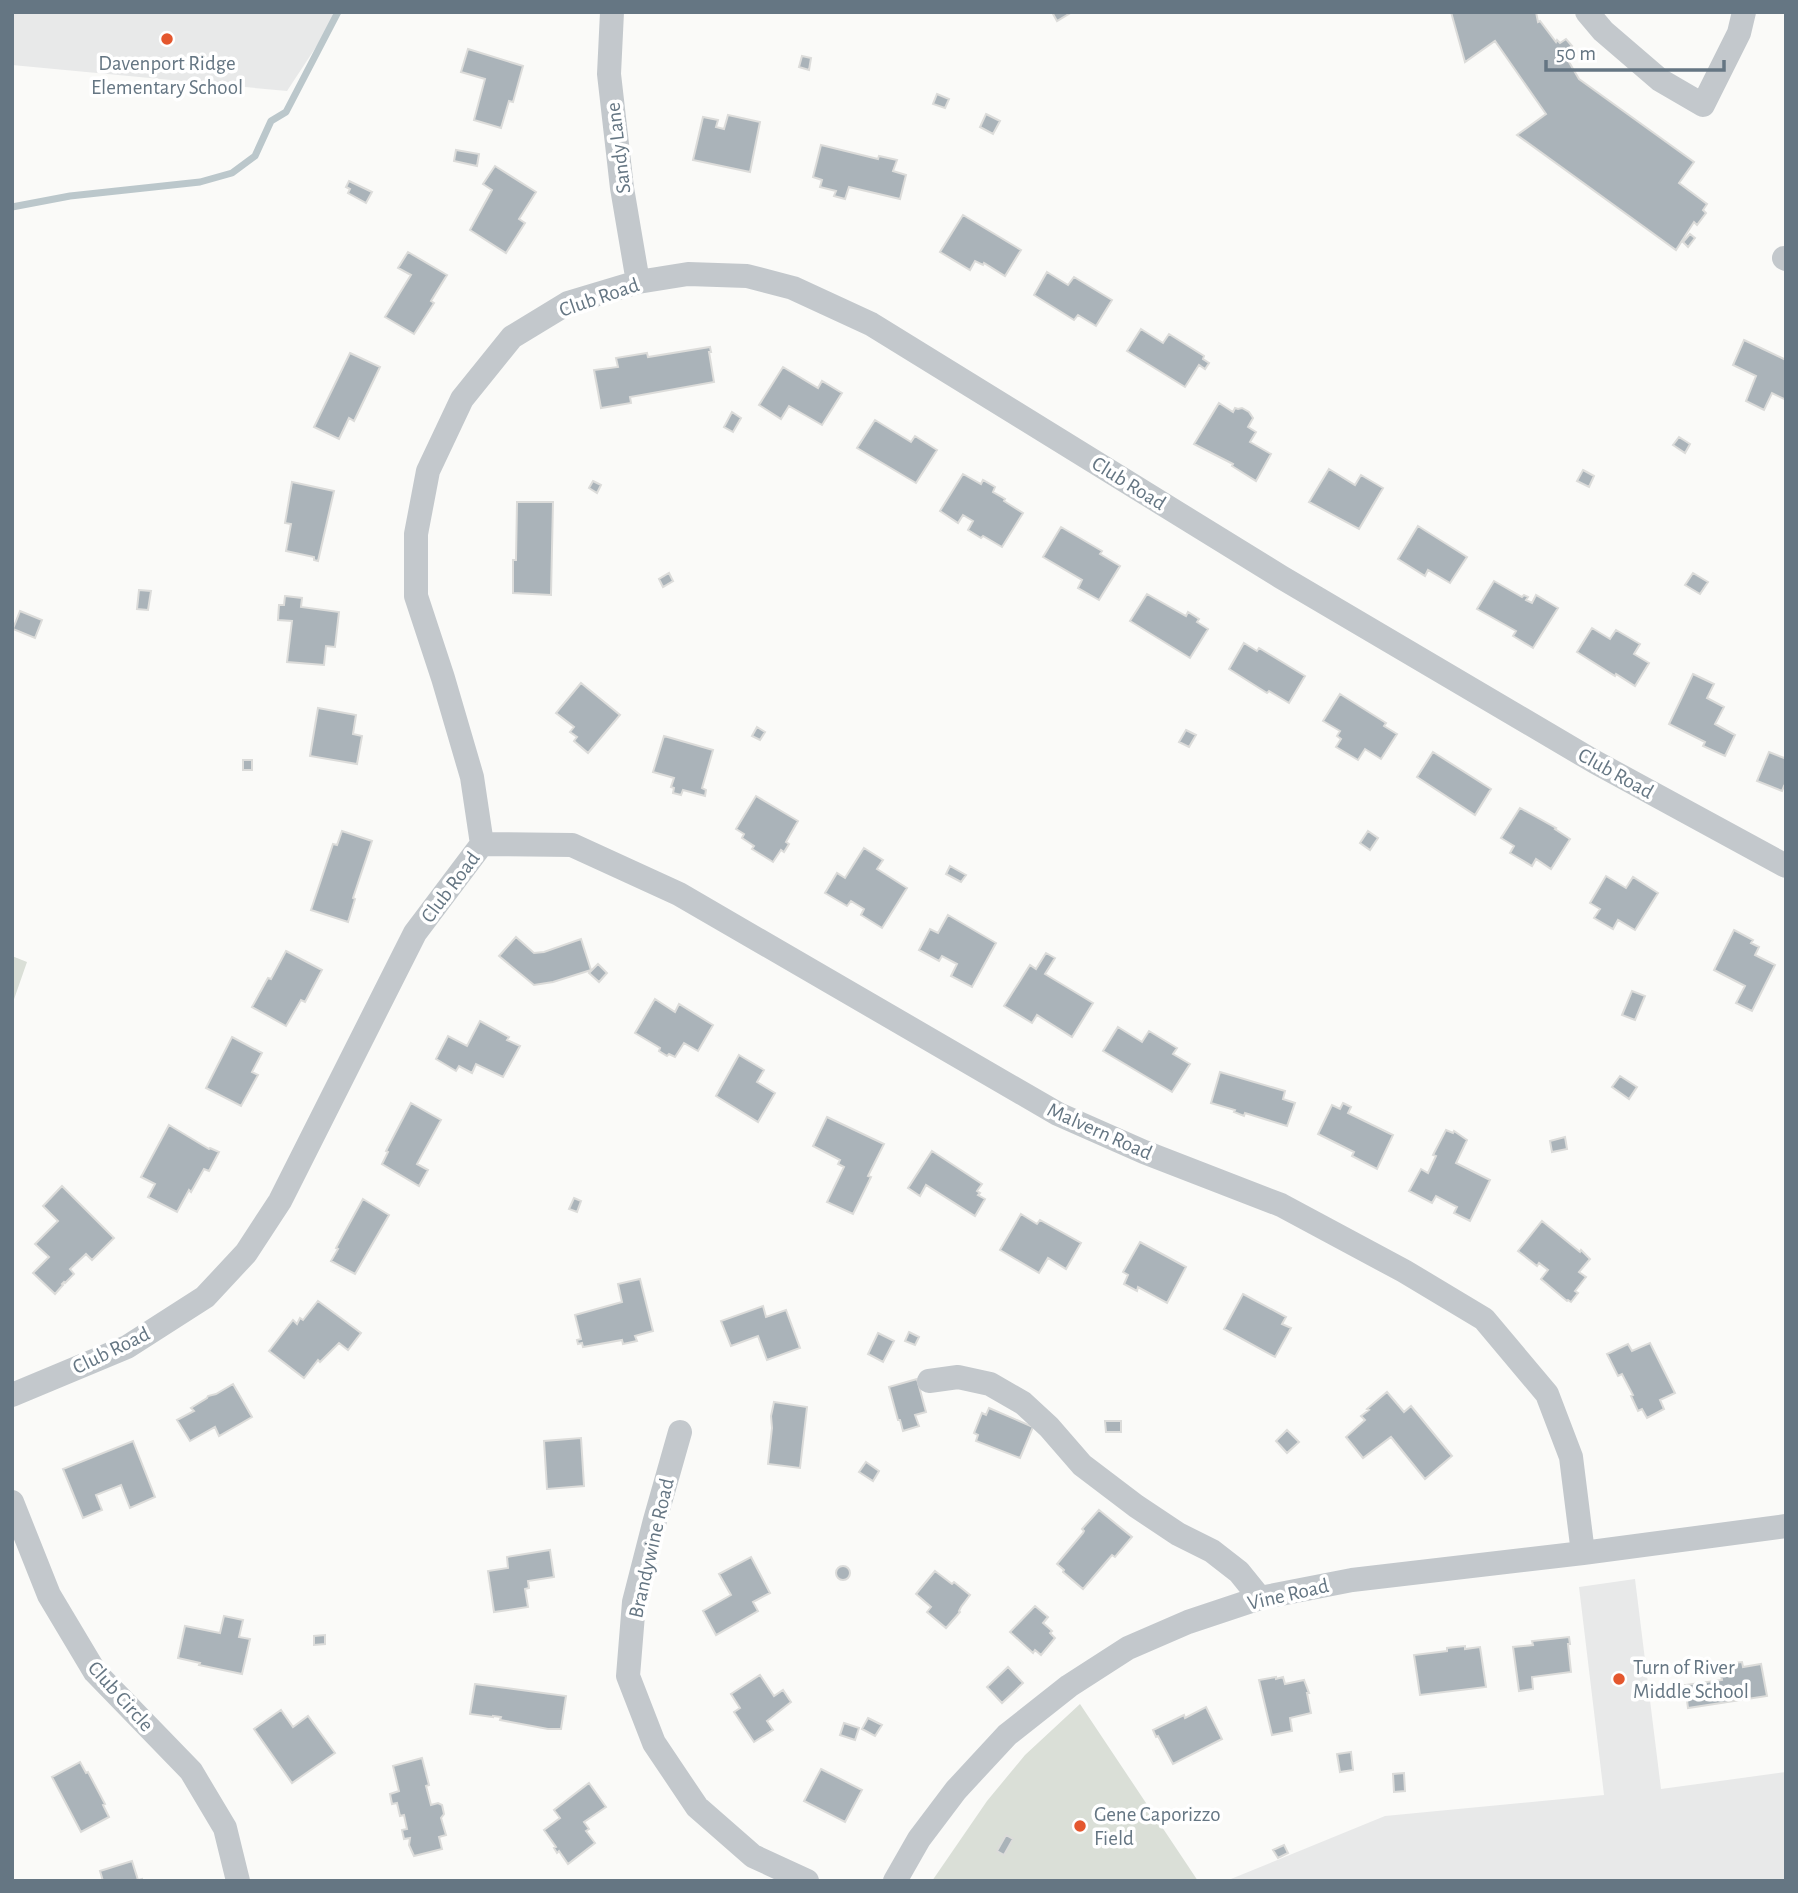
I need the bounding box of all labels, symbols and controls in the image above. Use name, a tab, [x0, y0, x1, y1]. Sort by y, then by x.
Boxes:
scale bar	[1546, 28, 1724, 72]
marker: Davenport Ridge Elementary School	[159, 31, 175, 47]
text: 50 m	[1556, 43, 1596, 64]
place label: Davenport Ridge Elementary School	[91, 53, 243, 98]
street label: Sandy Lane	[602, 101, 635, 195]
street label: Club Road	[557, 274, 642, 321]
street label: Club Road	[1088, 453, 1170, 514]
street label: Club Road	[1574, 744, 1657, 803]
street label: Club Road	[417, 848, 484, 927]
street label: Malvern Road	[1044, 1099, 1155, 1164]
street label: Club Road	[69, 1323, 153, 1378]
street label: Brandywine Road	[625, 1476, 678, 1620]
street label: Vine Road	[1245, 1575, 1331, 1614]
street label: Club Circle	[84, 1657, 157, 1736]
place label: Turn of River Middle School	[1633, 1657, 1749, 1702]
marker: Turn of River Middle School	[1611, 1671, 1627, 1687]
place label: Gene Caporizzo Field	[1094, 1804, 1220, 1849]
marker: Gene Caporizzo Field	[1072, 1818, 1088, 1834]

